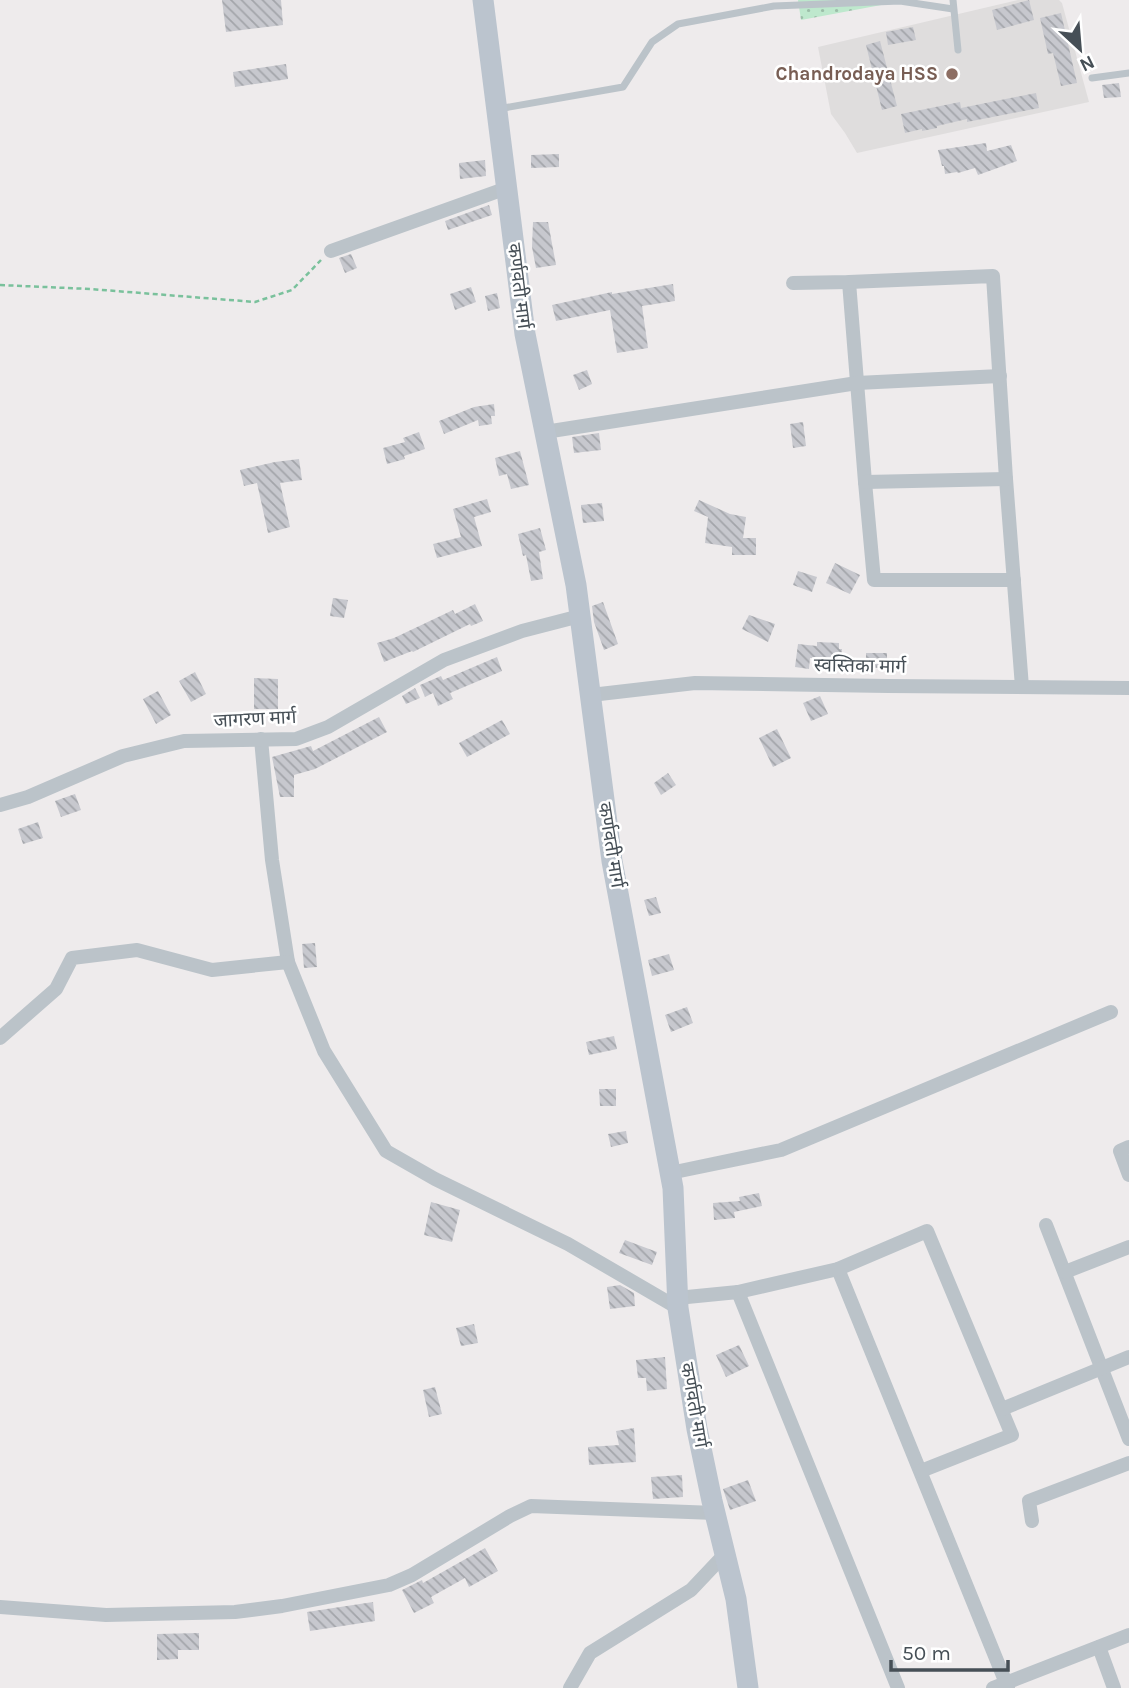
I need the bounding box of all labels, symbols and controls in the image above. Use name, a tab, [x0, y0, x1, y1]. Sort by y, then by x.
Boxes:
north arrow	[1045, 14, 1115, 84]
text: N	[1076, 51, 1098, 76]
place label: Chandrodaya HSS	[775, 63, 938, 85]
marker: Chandrodaya HSS	[944, 66, 960, 82]
street label: कर्णवती मार्ग	[503, 242, 536, 331]
street label: स्वस्तिका मार्ग	[814, 653, 907, 678]
street label: जागरण मार्ग	[213, 705, 298, 732]
street label: कर्णवती मार्ग	[593, 801, 630, 890]
street label: कर्णवती मार्ग	[676, 1361, 713, 1450]
scale bar	[891, 1628, 1008, 1672]
text: 50 m	[902, 1641, 951, 1665]

